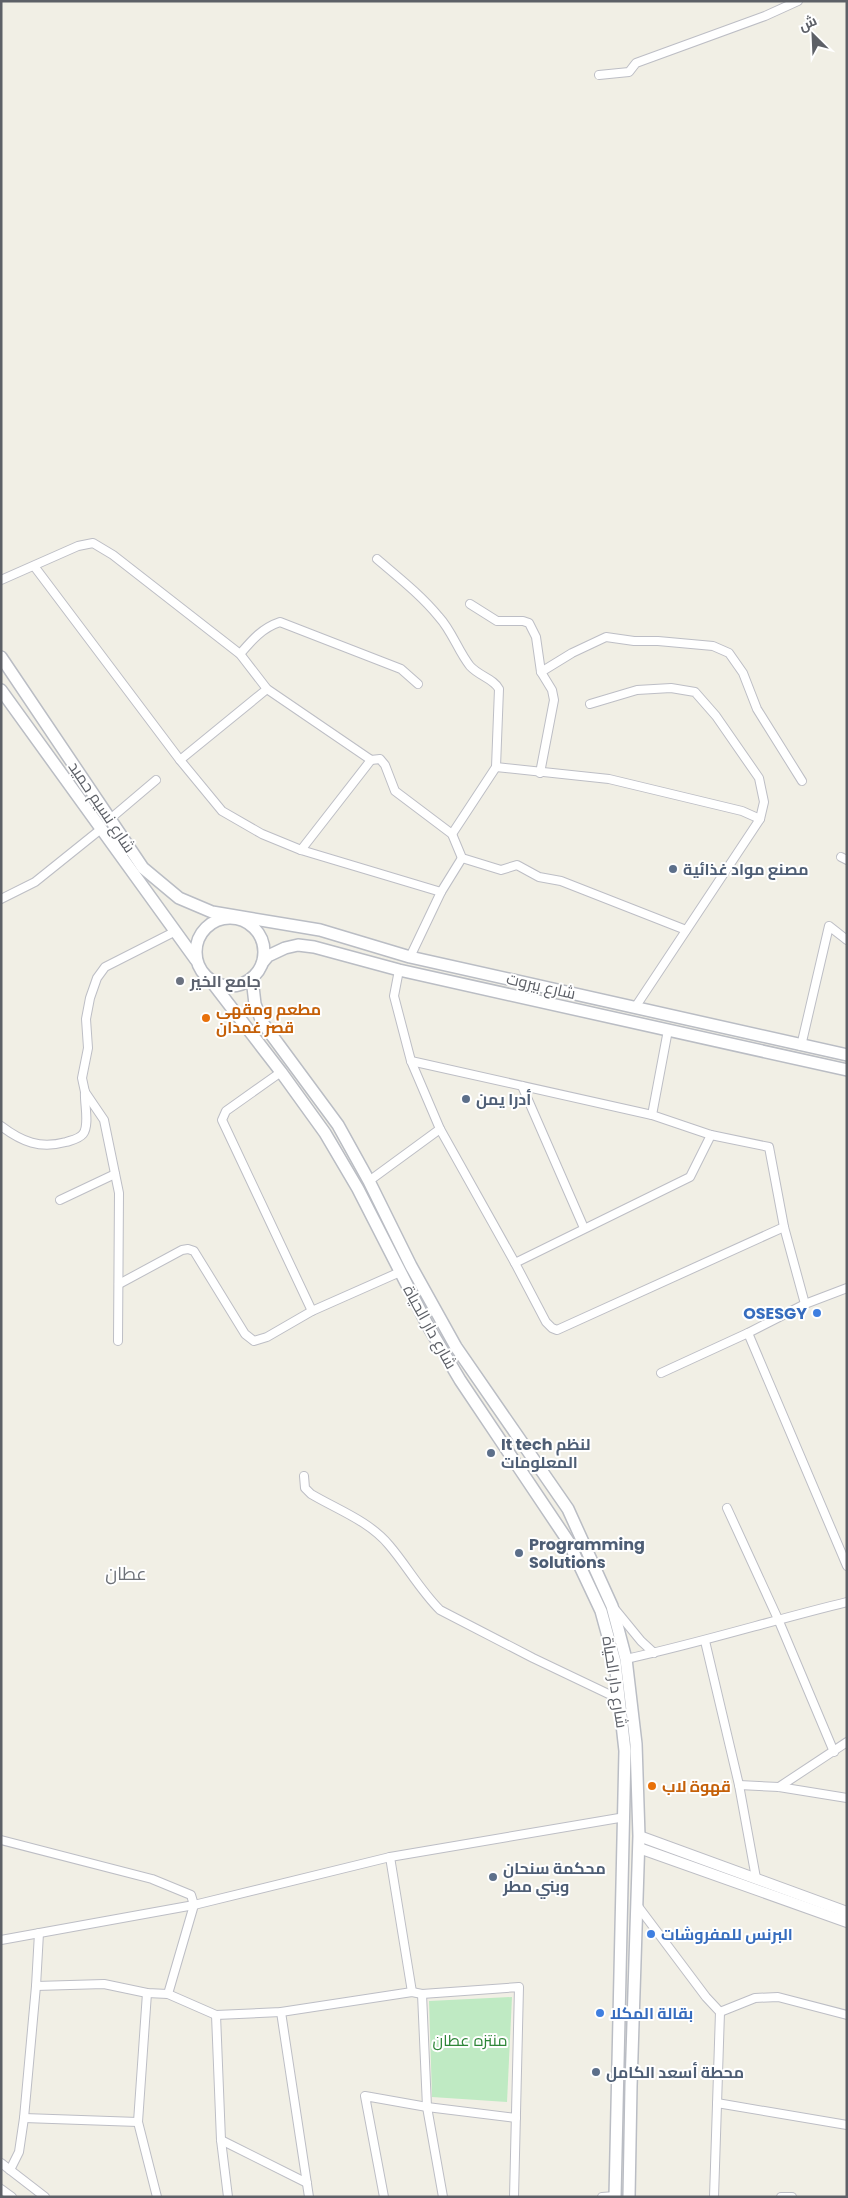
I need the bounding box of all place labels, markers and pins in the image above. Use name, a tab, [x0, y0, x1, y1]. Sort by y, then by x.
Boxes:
place label: مصنع مواد غذائية	[683, 858, 809, 881]
marker: مصنع مواد غذائية	[667, 863, 679, 875]
place label: جامع الخير	[189, 970, 261, 993]
marker: جامع الخير	[174, 975, 186, 987]
place label: مطعم ومقهى قصر غمدان	[216, 998, 321, 1039]
marker: مطعم ومقهى قصر غمدان	[200, 1012, 212, 1024]
place label: أدرا يمن	[476, 1088, 531, 1111]
marker: أدرا يمن	[460, 1093, 472, 1105]
place label: OSESGY	[743, 1302, 807, 1325]
marker: OSESGY	[811, 1307, 823, 1319]
place label: It tech لنظم المعلومات	[501, 1433, 590, 1474]
marker: It tech لنظم المعلومات	[485, 1447, 497, 1459]
place label: Programming Solutions	[529, 1533, 645, 1574]
marker: Programming Solutions	[513, 1547, 525, 1559]
place label: قهوة لاب	[662, 1775, 731, 1798]
marker: قهوة لاب	[646, 1780, 658, 1792]
place label: محكمة سنحان وبني مطر	[502, 1857, 606, 1899]
marker: محكمة سنحان وبني مطر	[487, 1871, 499, 1883]
place label: البرنس للمفروشات	[661, 1923, 793, 1946]
marker: البرنس للمفروشات	[645, 1928, 657, 1940]
place label: بقالة المكلا	[610, 2002, 693, 2025]
marker: بقالة المكلا	[594, 2007, 606, 2019]
place label: محطة أسعد الكامل	[606, 2061, 744, 2084]
marker: محطة أسعد الكامل	[590, 2066, 602, 2078]

